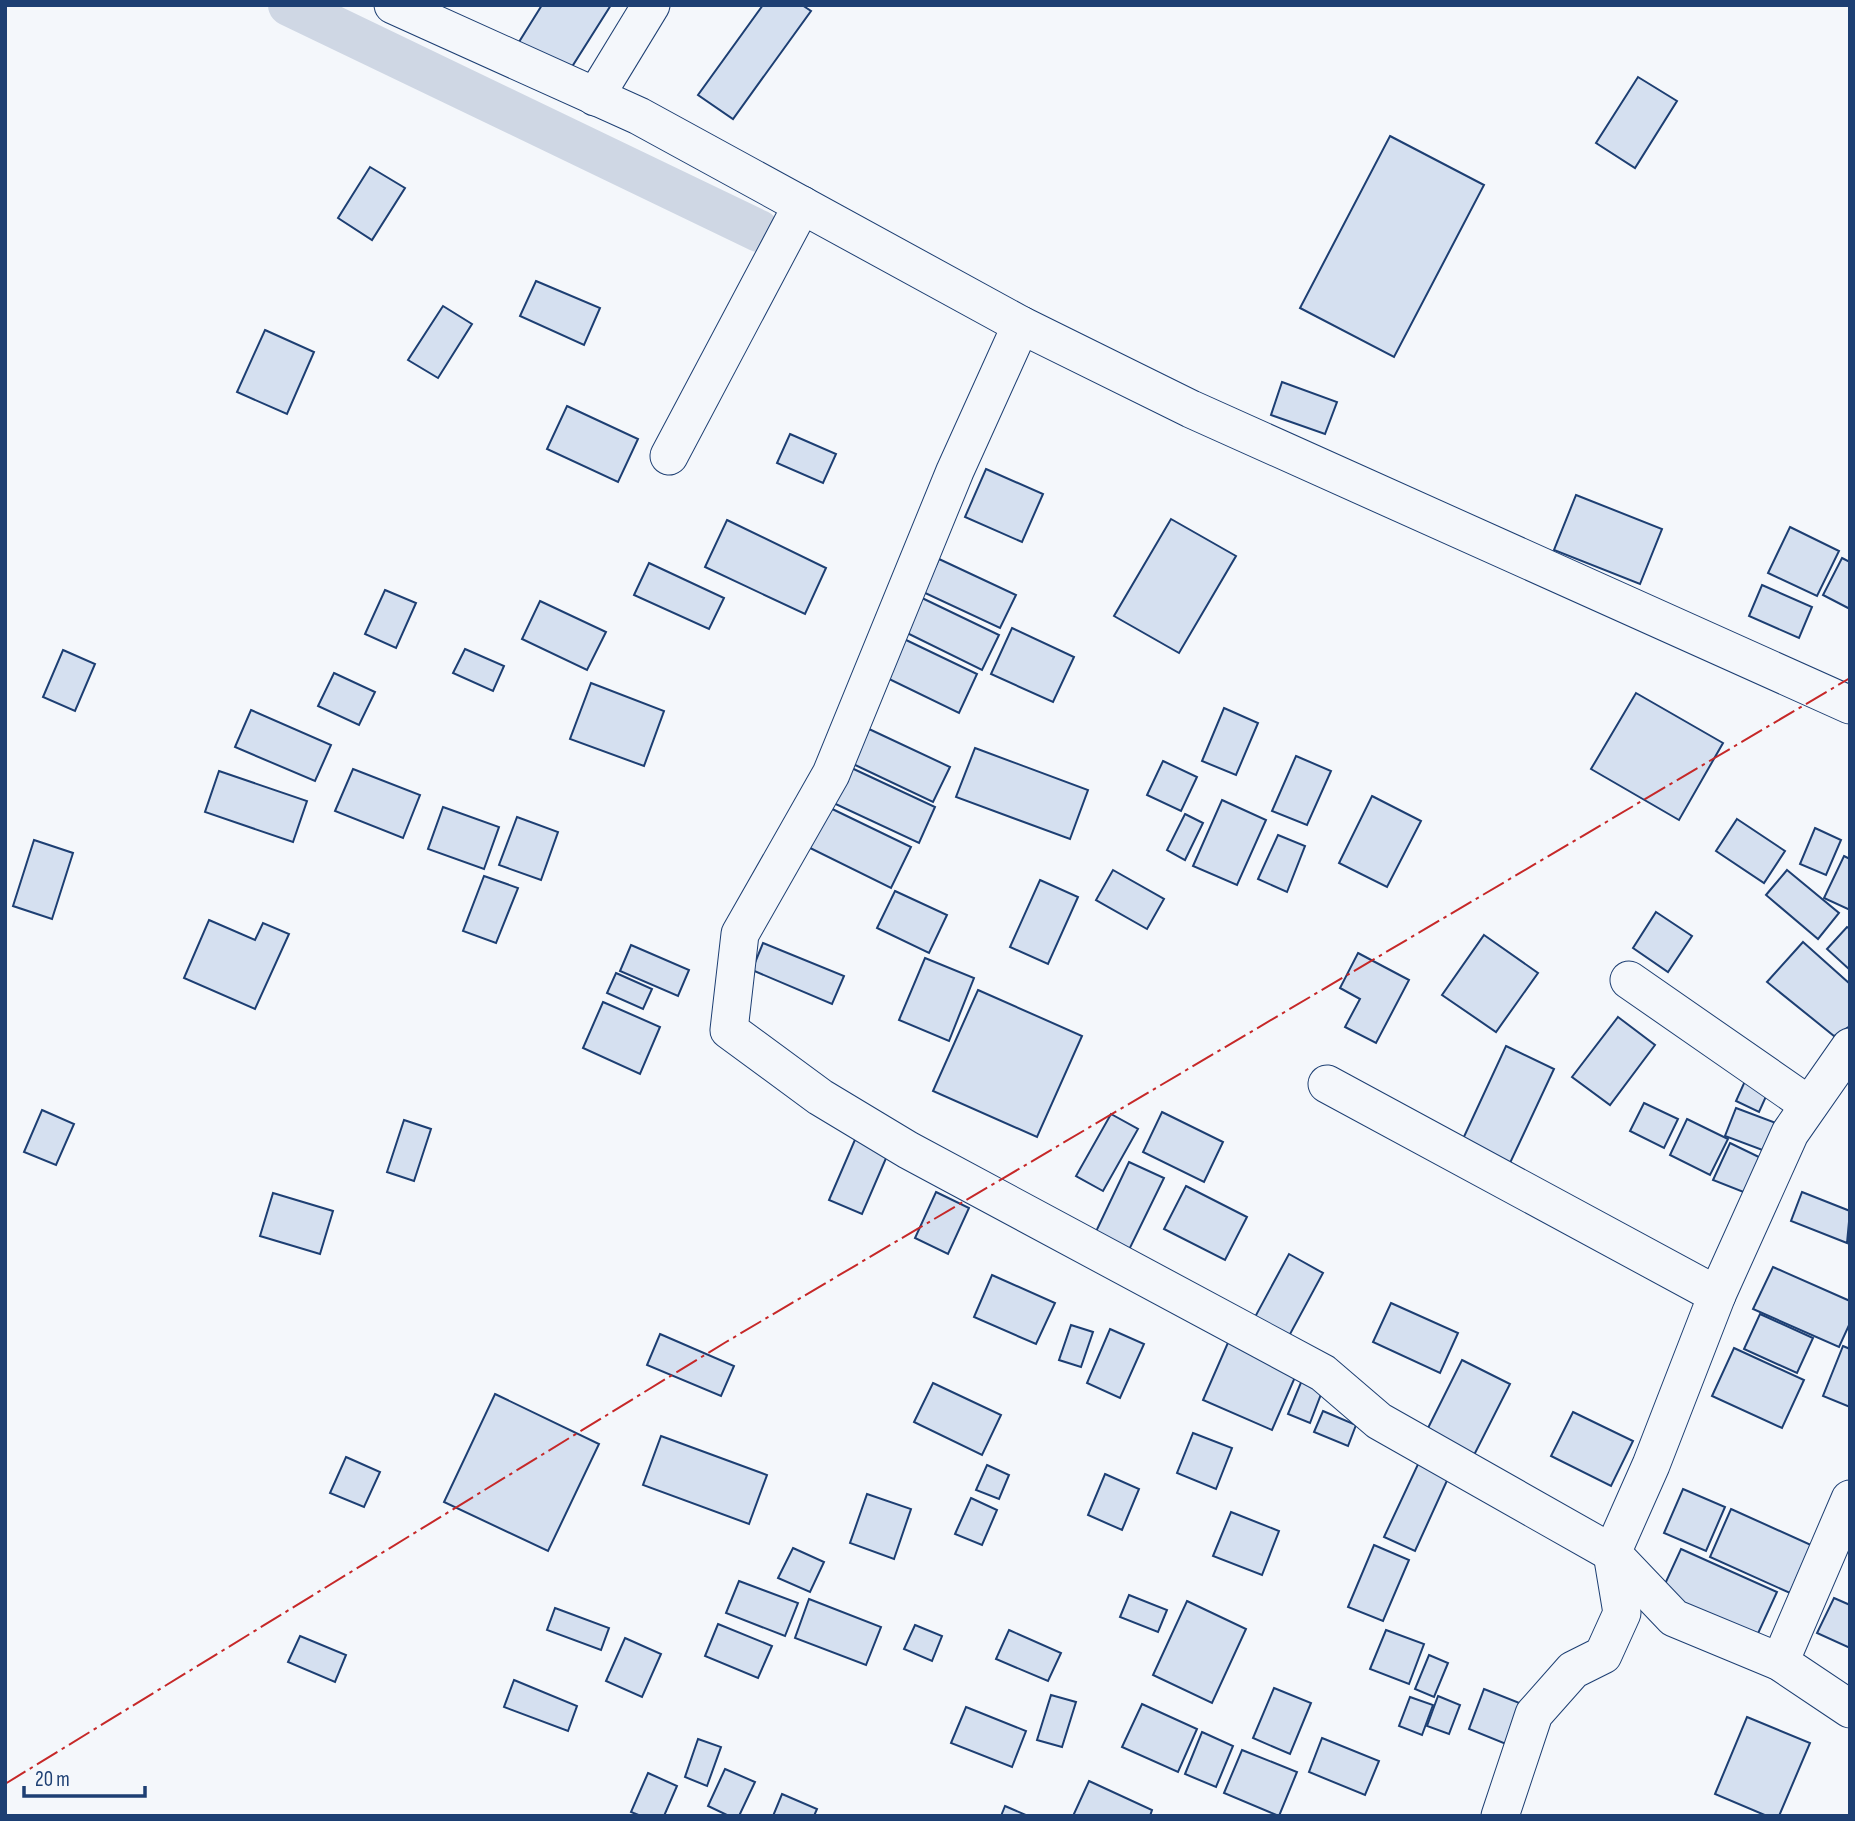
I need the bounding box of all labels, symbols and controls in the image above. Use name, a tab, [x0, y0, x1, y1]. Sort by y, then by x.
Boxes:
scale bar	[24, 1755, 145, 1799]
text: 20 m	[35, 1767, 70, 1792]

